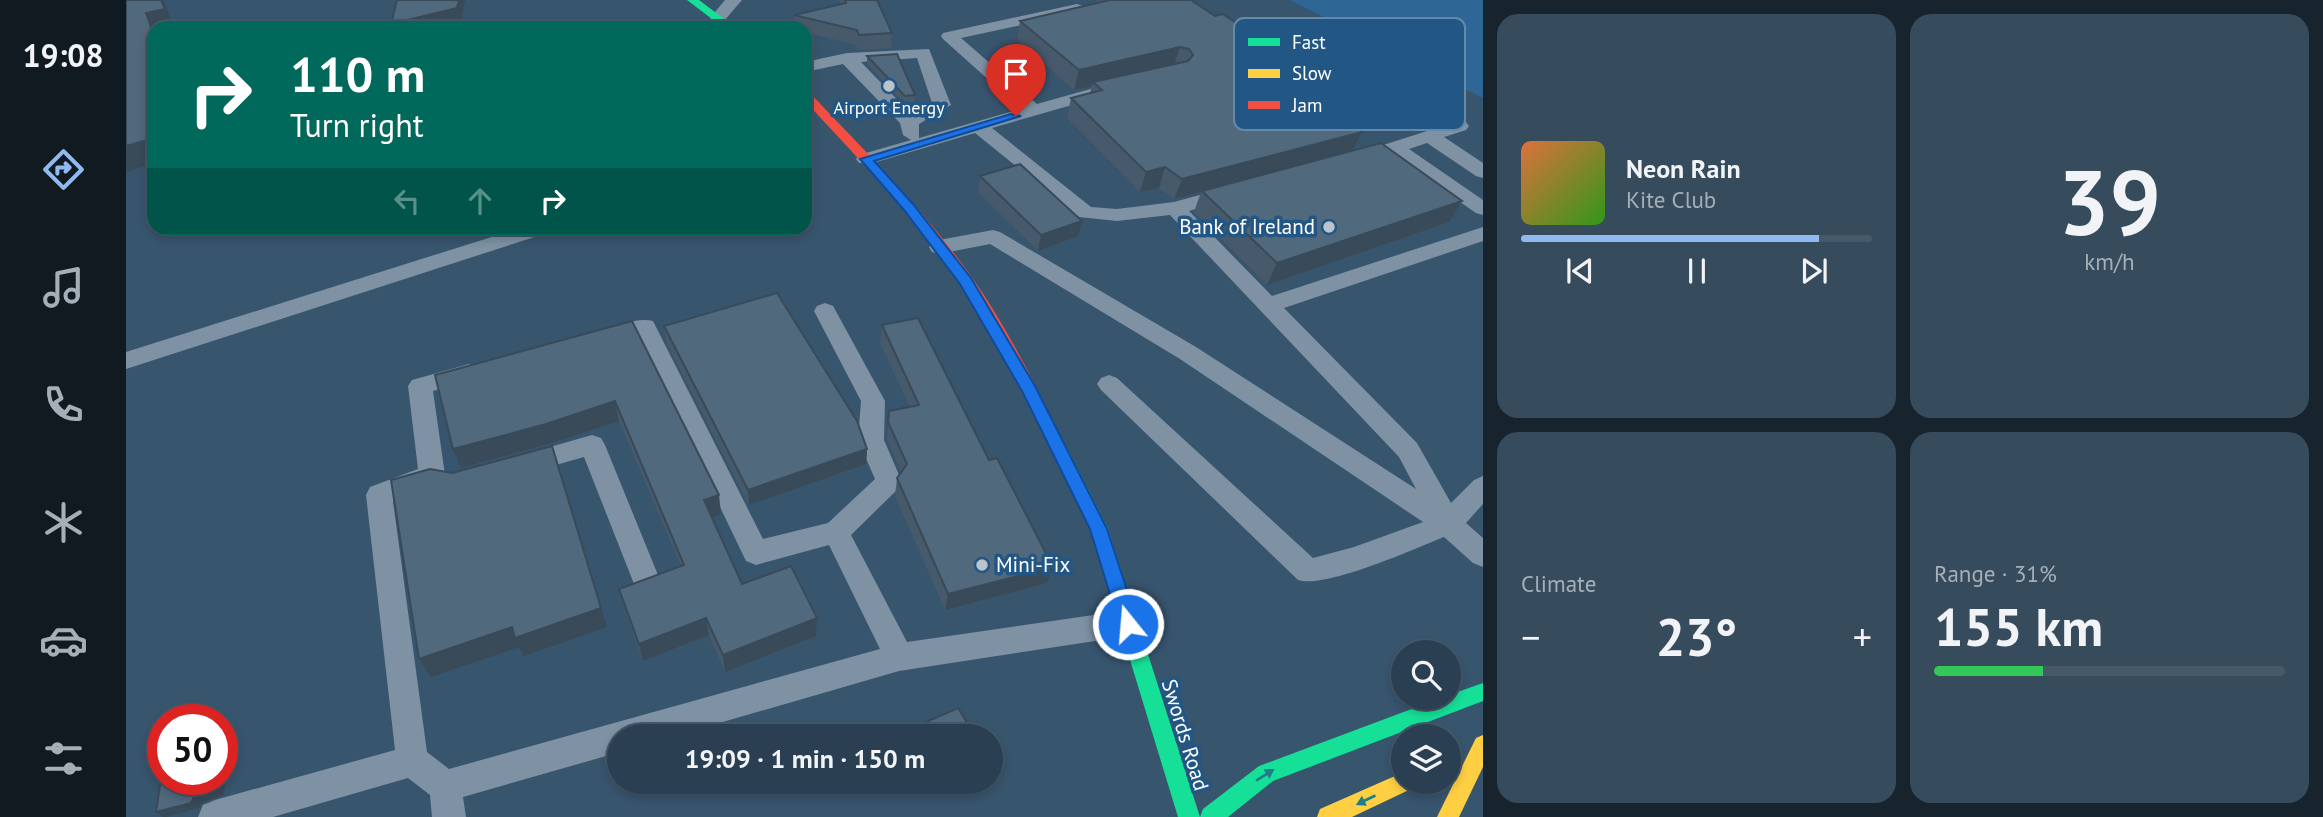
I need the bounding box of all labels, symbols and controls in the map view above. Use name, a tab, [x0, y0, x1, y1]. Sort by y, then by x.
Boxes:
legend	[1234, 18, 1465, 130]
text: Fast	[1292, 30, 1326, 54]
text: 19:08	[22, 34, 104, 76]
text: 110 m	[290, 42, 425, 106]
pin	[986, 44, 1046, 116]
icon: right	[175, 49, 266, 140]
icon: arrive	[997, 55, 1035, 93]
text: Slow	[1292, 61, 1332, 85]
marker: Airport Energy	[881, 78, 897, 94]
text: Jam	[1291, 93, 1322, 117]
place label: Airport Energy	[833, 96, 945, 119]
text: Turn right	[290, 104, 424, 146]
text: 39	[2058, 142, 2161, 260]
icon: directions	[39, 145, 88, 194]
text: Neon Rain	[1626, 152, 1741, 185]
icon: left	[388, 182, 426, 220]
icon: ahead	[461, 182, 499, 220]
icon: right	[534, 182, 572, 220]
text: Kite Club	[1626, 185, 1716, 214]
place label: Bank of Ireland	[1179, 213, 1315, 240]
marker: Bank of Ireland	[1321, 219, 1337, 235]
text: km/h	[2084, 247, 2135, 276]
icon: previous	[1561, 252, 1599, 290]
icon: pause	[1678, 252, 1716, 290]
icon: next	[1795, 252, 1833, 290]
icon: music	[39, 263, 88, 312]
icon: phone	[39, 380, 88, 429]
icon: climate	[39, 498, 88, 547]
place label: Mini-Fix	[996, 551, 1070, 578]
marker: Mini-Fix	[974, 557, 990, 573]
text: Range · 31%	[1934, 559, 2057, 588]
text: Climate	[1521, 569, 1596, 598]
position arrow	[1091, 587, 1165, 661]
text: 155 km	[1934, 593, 2103, 660]
text: 23°	[1656, 603, 1737, 670]
text: −	[1521, 612, 1540, 661]
text: +	[1853, 612, 1872, 661]
icon: car	[39, 616, 88, 665]
map controls	[1391, 640, 1461, 794]
button: search	[1391, 640, 1461, 710]
street label: Swords Road	[1156, 676, 1215, 794]
speed limit sign: 50	[147, 704, 238, 795]
button: layers	[1391, 724, 1461, 794]
icon: filters	[39, 734, 88, 783]
text: 19:09 · 1 min · 150 m	[685, 742, 925, 775]
one-way arrow	[1255, 769, 1274, 782]
one-way arrow	[1356, 794, 1376, 806]

